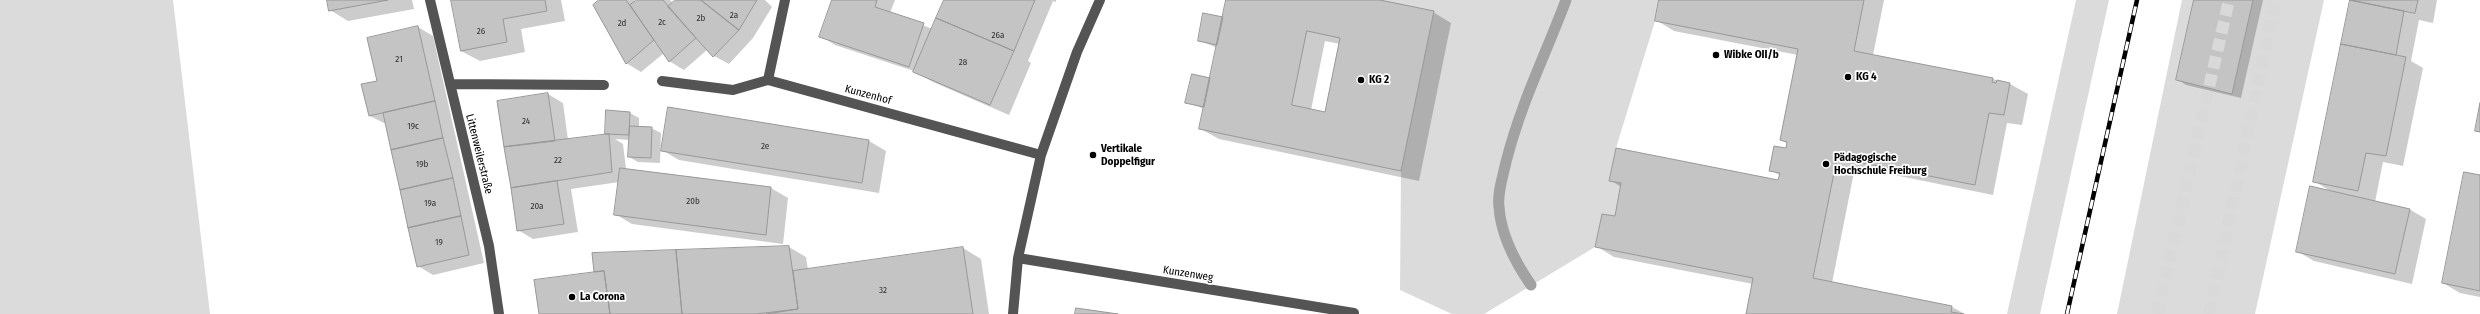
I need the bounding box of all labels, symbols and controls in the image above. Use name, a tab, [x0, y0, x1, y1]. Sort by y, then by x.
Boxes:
house number: 2a	[730, 10, 738, 20]
house number: 2b	[697, 13, 705, 23]
house number: 2c	[658, 17, 666, 27]
house number: 2d	[618, 18, 626, 28]
house number: 26	[477, 26, 485, 36]
house number: 26a	[992, 30, 1004, 40]
place label: Wibke OII/b	[1724, 48, 1779, 62]
marker: Wibke OII/b	[1711, 50, 1721, 60]
house number: 21	[395, 54, 403, 64]
house number: 28	[959, 57, 967, 67]
place label: KG 4	[1856, 70, 1877, 84]
marker: KG 4	[1843, 72, 1853, 82]
place label: KG 2	[1369, 73, 1389, 87]
marker: KG 2	[1356, 75, 1366, 85]
street label: Kunzenhof	[843, 82, 893, 108]
street label: Littenweilerstraße	[463, 113, 495, 195]
house number: 24	[522, 116, 530, 126]
house number: 19c	[407, 121, 419, 131]
house number: 2e	[761, 141, 769, 151]
place label: Vertikale Doppelfigur	[1101, 142, 1155, 168]
marker: Vertikale Doppelfigur	[1088, 150, 1098, 160]
place label: Pädagogische Hochschule Freiburg	[1834, 151, 1927, 177]
house number: 22	[554, 155, 562, 165]
house number: 19b	[416, 159, 428, 169]
marker: Pädagogische Hochschule Freiburg	[1821, 159, 1831, 169]
house number: 20b	[686, 196, 700, 206]
house number: 19a	[424, 198, 436, 208]
house number: 20a	[530, 201, 544, 211]
house number: 19	[435, 237, 443, 247]
street label: Kunzenweg	[1162, 264, 1214, 284]
house number: 32	[879, 285, 887, 295]
place label: La Corona	[580, 290, 625, 304]
marker: La Corona	[567, 292, 577, 302]

